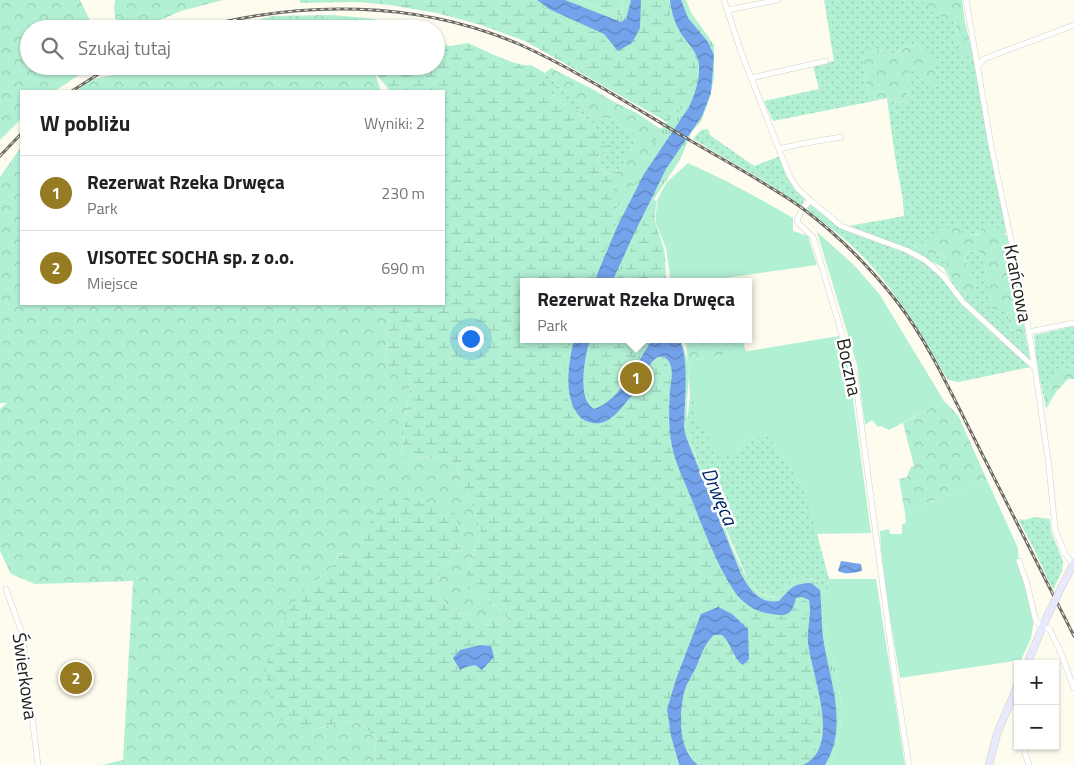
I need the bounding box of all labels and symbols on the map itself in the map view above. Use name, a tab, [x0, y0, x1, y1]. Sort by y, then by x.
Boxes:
street label: Krańcowa	[997, 241, 1041, 325]
your location	[458, 326, 484, 352]
street label: Boczna	[830, 335, 870, 399]
pin: 1	[620, 359, 652, 397]
water label: Drwęca	[694, 462, 746, 531]
street label: Świerkowa	[6, 631, 47, 722]
pin: 2	[60, 659, 92, 697]

